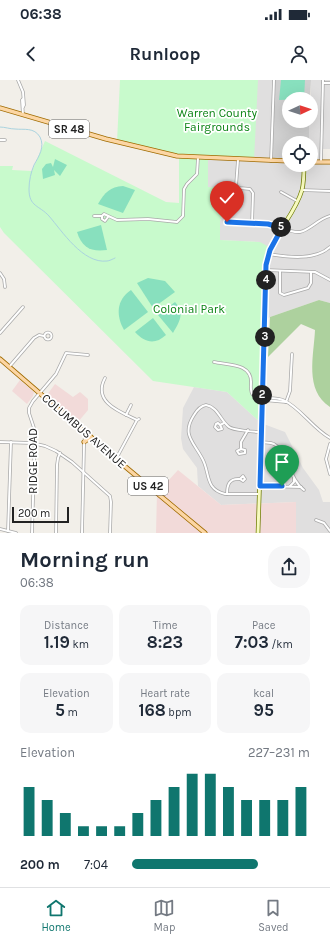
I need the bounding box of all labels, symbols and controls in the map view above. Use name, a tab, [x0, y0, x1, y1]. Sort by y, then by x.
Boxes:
text: 06:38	[20, 5, 62, 23]
icon: back	[20, 43, 42, 65]
text: Runloop	[130, 43, 200, 65]
icon: person	[288, 43, 310, 65]
north arrow	[282, 92, 318, 128]
map controls	[282, 92, 318, 172]
park label: Warren County Fairgrounds	[177, 106, 258, 134]
road number: SR 48	[49, 120, 89, 138]
button: locate	[282, 136, 318, 172]
pin	[210, 181, 244, 222]
icon: check	[216, 187, 238, 209]
pin: 5	[271, 217, 291, 237]
text: 5	[278, 220, 284, 233]
pin: 4	[256, 270, 276, 290]
text: 4	[263, 273, 269, 286]
park label: Colonial Park	[153, 302, 225, 316]
pin: 3	[255, 327, 275, 347]
text: 3	[262, 330, 268, 343]
pin: 2	[252, 385, 272, 405]
text: 2	[259, 388, 265, 401]
street label: COLUMBUS AVENUE	[39, 391, 129, 471]
street label: RIDGE ROAD	[26, 428, 40, 494]
pin	[265, 445, 299, 486]
icon: arrive	[271, 451, 293, 473]
road number: US 42	[128, 477, 168, 495]
scale bar	[12, 505, 69, 524]
text: 200 m	[18, 507, 50, 520]
button: share	[268, 546, 310, 588]
text: Morning run	[20, 547, 149, 573]
text: 06:38	[20, 575, 54, 590]
text: Distance	[44, 619, 89, 632]
text: Time	[153, 619, 177, 632]
text: Pace	[252, 619, 275, 632]
text: 1.19	[44, 632, 70, 652]
text: 8:23	[147, 632, 183, 652]
text: 7:03	[235, 632, 269, 652]
text: km	[70, 638, 89, 651]
text: /km	[269, 638, 293, 651]
text: Elevation	[43, 687, 90, 700]
text: Heart rate	[140, 687, 190, 700]
text: kcal	[253, 687, 274, 700]
text: 5	[55, 700, 65, 720]
text: 168	[138, 700, 166, 720]
text: 95	[254, 700, 274, 720]
text: m	[65, 706, 78, 719]
text: bpm	[166, 706, 192, 719]
text: Elevation	[20, 745, 75, 760]
text: 227–231 m	[248, 745, 310, 760]
text: 200 m	[20, 857, 60, 872]
text: 7:04	[84, 857, 108, 872]
tab: Home	[41, 897, 71, 934]
tab: Map	[153, 897, 175, 934]
tab: Saved	[258, 897, 289, 934]

